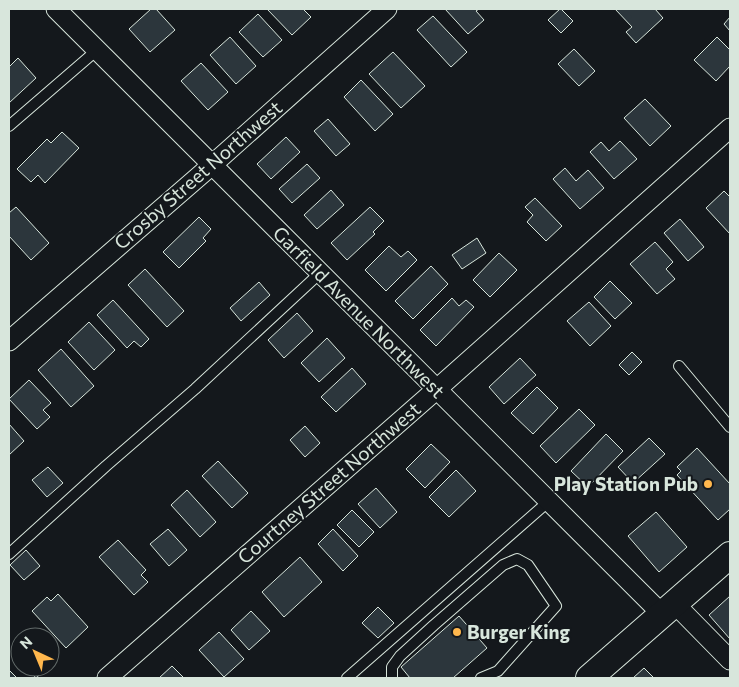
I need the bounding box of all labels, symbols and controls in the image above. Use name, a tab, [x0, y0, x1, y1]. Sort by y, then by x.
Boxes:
street label: Crosby Street Northwest	[109, 95, 286, 254]
street label: Garfield Avenue Northwest	[269, 221, 450, 402]
street label: Courtney Street Northwest	[233, 397, 425, 568]
place label: Play Station Pub	[554, 472, 698, 495]
marker: Play Station Pub	[702, 478, 714, 490]
place label: Burger King	[467, 620, 571, 643]
marker: Burger King	[451, 626, 463, 638]
north arrow	[10, 627, 60, 677]
text: N	[16, 633, 35, 652]

